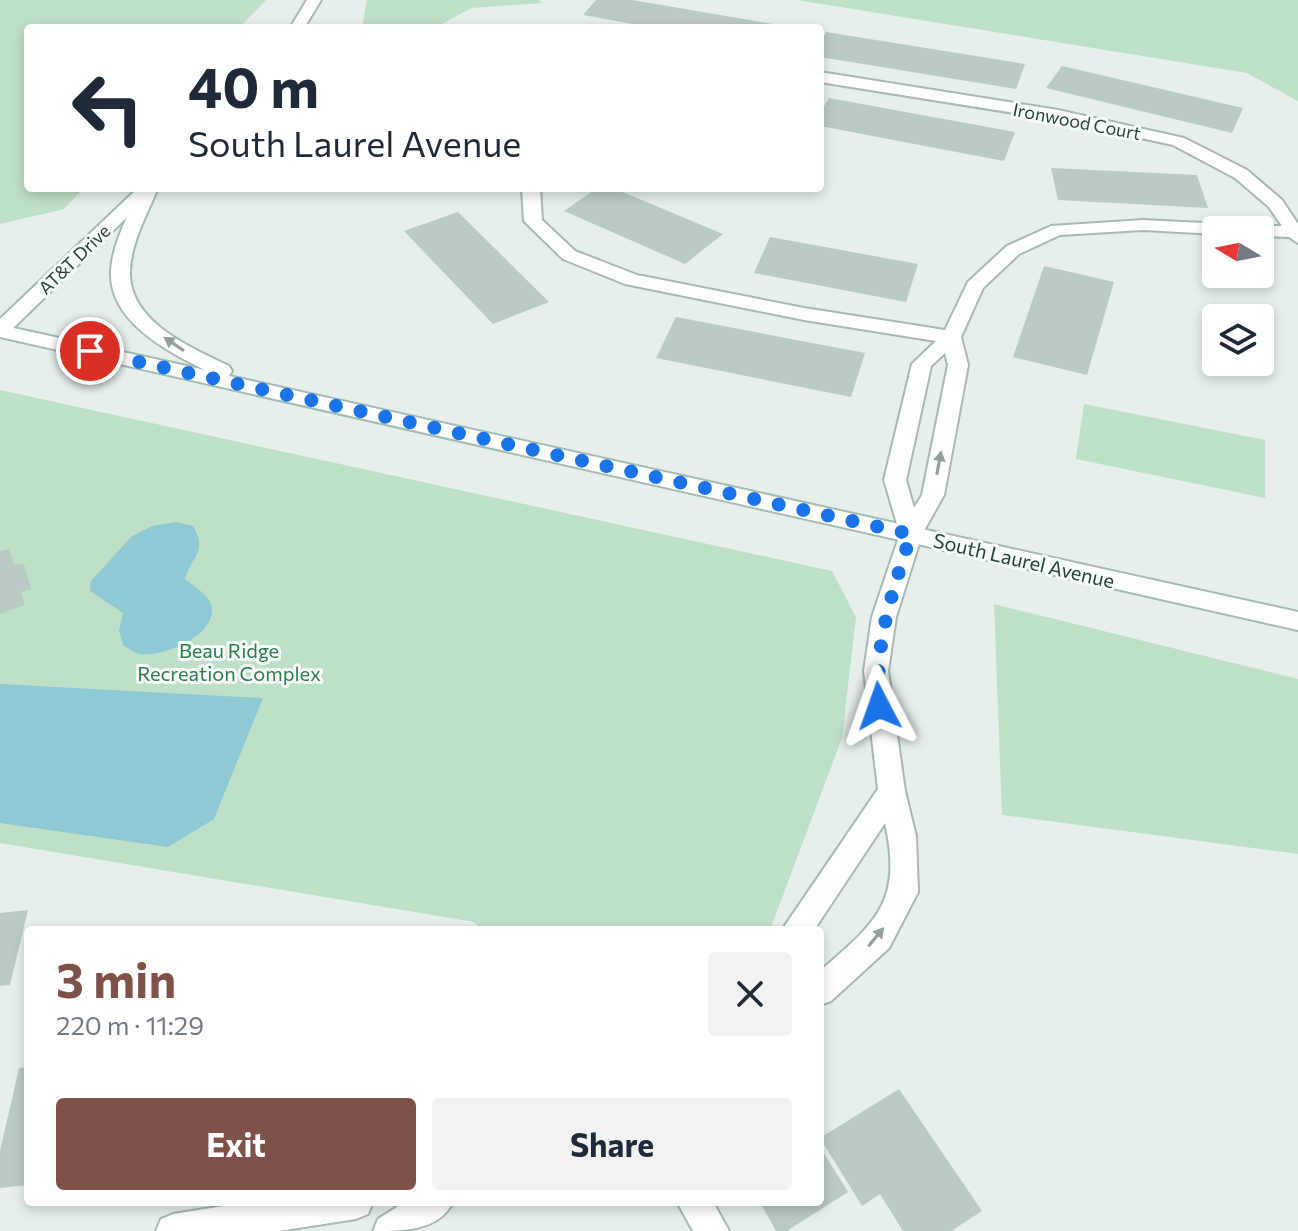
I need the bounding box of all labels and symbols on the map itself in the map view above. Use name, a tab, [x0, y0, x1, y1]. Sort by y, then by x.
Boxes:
street label: Ironwood Court	[1011, 98, 1143, 144]
north arrow	[1202, 216, 1274, 288]
street label: AT&T Drive	[34, 219, 114, 299]
pin	[56, 317, 124, 385]
one-way arrow	[163, 337, 185, 351]
one-way arrow	[934, 450, 946, 475]
street label: South Laurel Avenue	[931, 527, 1117, 593]
park label: Beau Ridge Recreation Complex	[137, 638, 321, 685]
position arrow	[837, 664, 921, 748]
one-way arrow	[868, 927, 885, 948]

